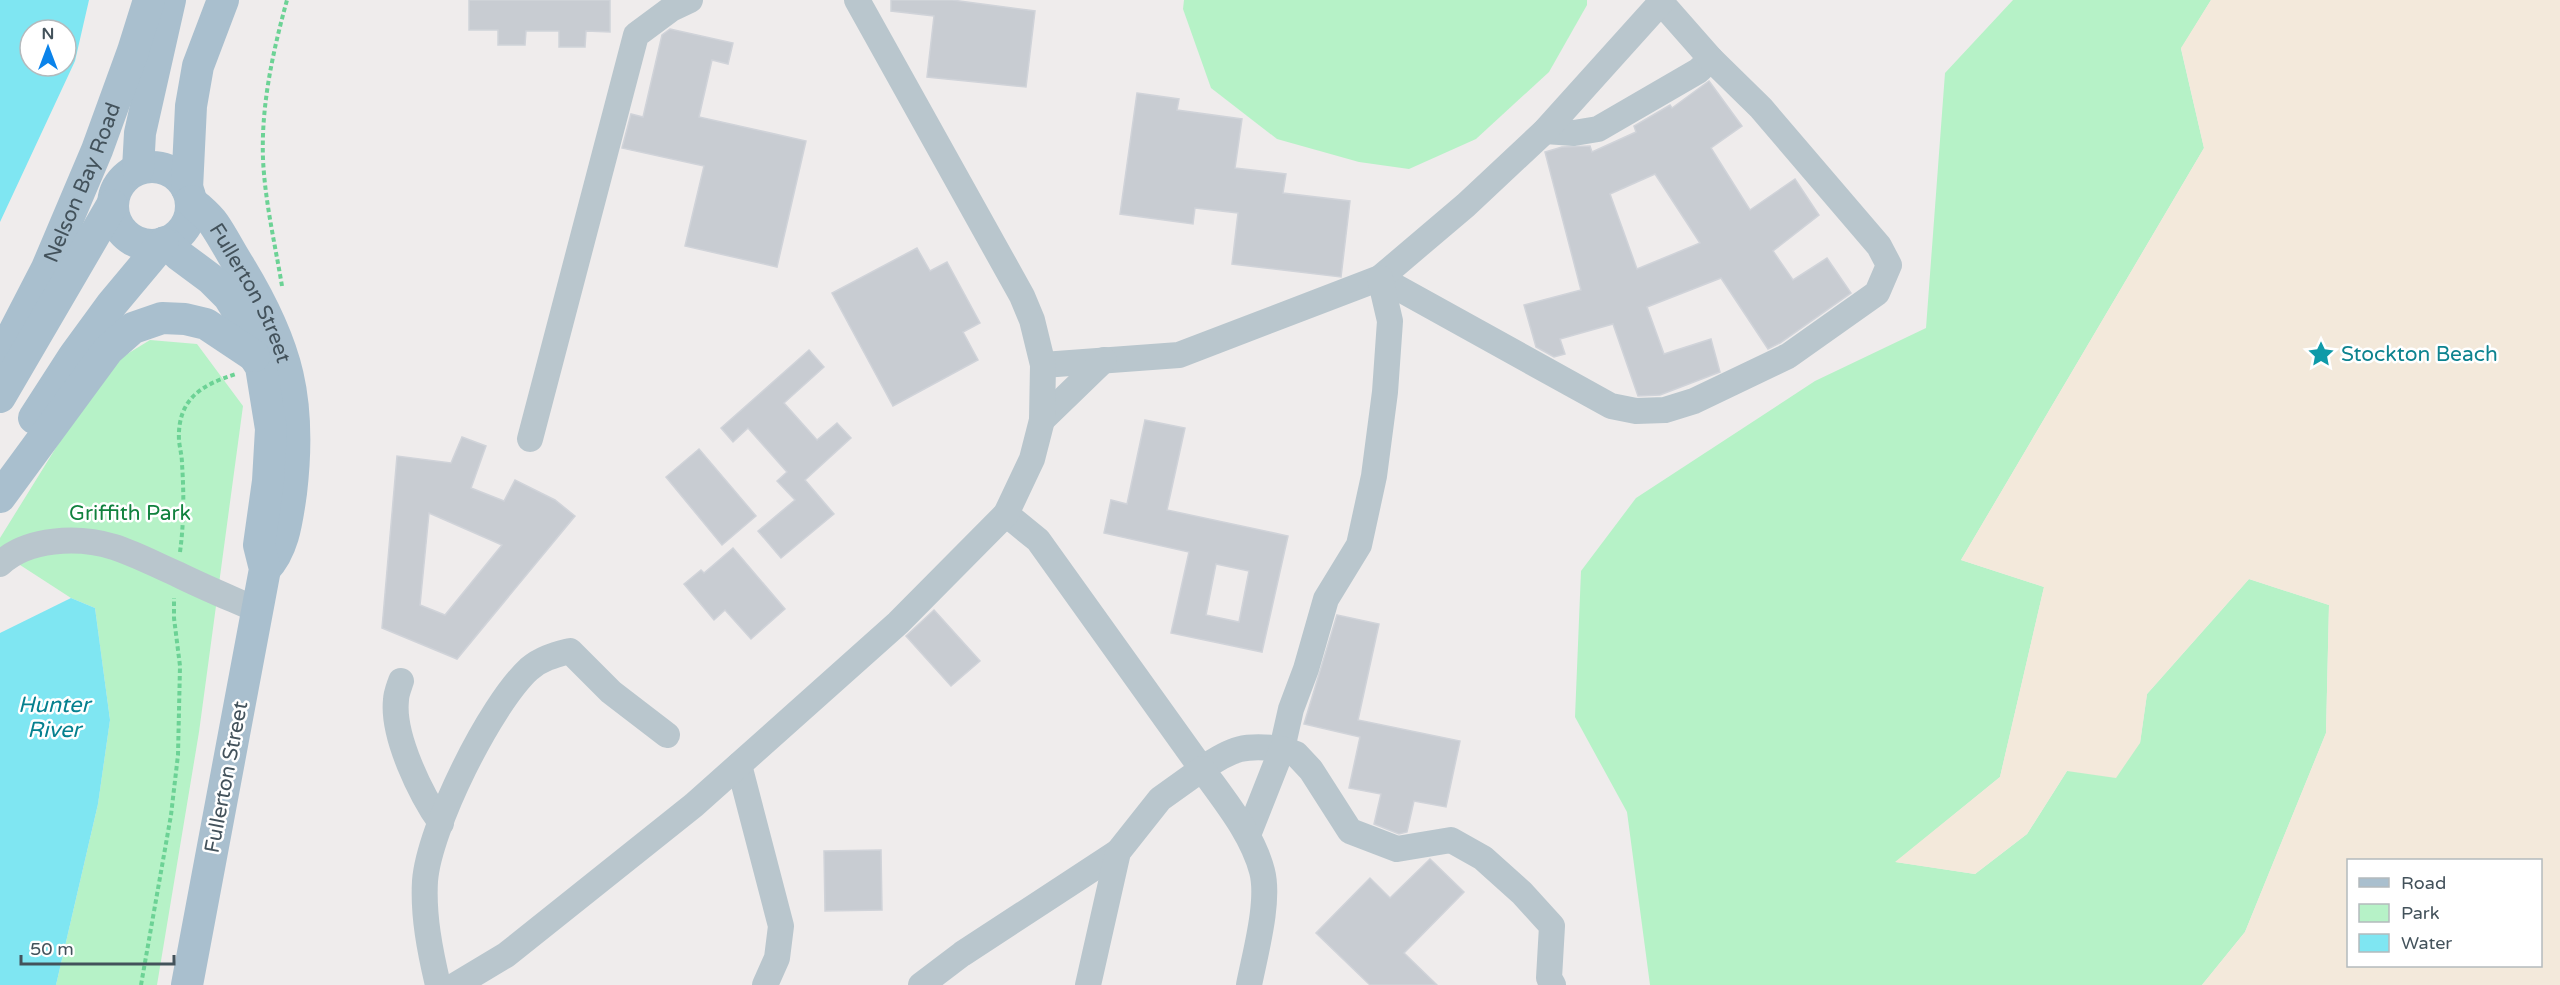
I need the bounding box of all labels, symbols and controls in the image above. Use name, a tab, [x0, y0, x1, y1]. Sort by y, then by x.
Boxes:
north arrow	[18, 18, 78, 78]
text: N	[42, 24, 54, 44]
street label: Nelson Bay Road	[39, 99, 126, 266]
street label: Fullerton Street	[204, 219, 296, 366]
place icon: Stockton Beach	[2306, 339, 2336, 369]
place label: Stockton Beach	[2341, 342, 2498, 367]
park label: Griffith Park	[69, 501, 191, 526]
water label: Hunter River	[18, 692, 93, 743]
street label: Fullerton Street	[200, 699, 253, 855]
legend	[2347, 859, 2542, 967]
text: Road	[2401, 872, 2446, 894]
text: Park	[2401, 902, 2440, 924]
scale bar	[21, 928, 174, 966]
text: Water	[2401, 932, 2452, 954]
text: 50 m	[30, 938, 74, 960]

